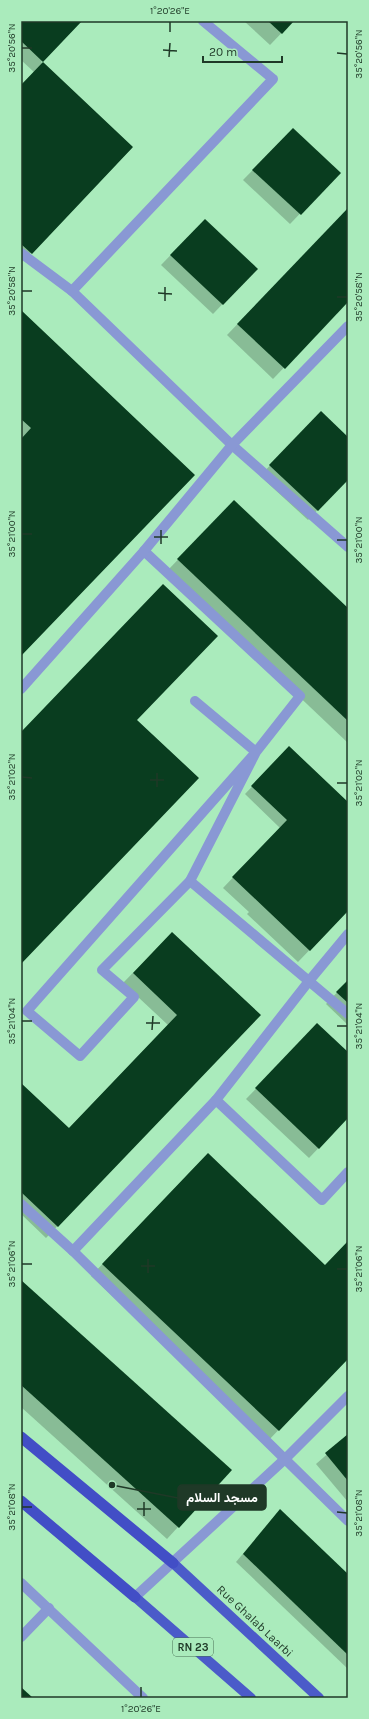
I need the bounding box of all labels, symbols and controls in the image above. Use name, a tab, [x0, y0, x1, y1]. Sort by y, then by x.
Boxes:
text: 1°20'26"E	[150, 5, 190, 17]
text: 35°20'56"N	[6, 23, 18, 73]
text: 35°20'56"N	[353, 29, 365, 79]
scale bar	[203, 38, 282, 64]
text: 20 m	[209, 45, 237, 59]
text: 35°20'58"N	[6, 266, 18, 316]
text: 35°20'58"N	[353, 272, 365, 322]
text: 35°21'00"N	[6, 510, 18, 558]
text: 35°21'00"N	[353, 516, 365, 564]
text: 35°21'02"N	[6, 753, 18, 801]
text: 35°21'02"N	[353, 759, 365, 807]
text: 35°21'04"N	[6, 998, 18, 1044]
text: 35°21'04"N	[353, 1003, 365, 1049]
text: 35°21'06"N	[6, 1241, 18, 1287]
text: 35°21'06"N	[353, 1246, 365, 1292]
text: 35°21'08"N	[6, 1483, 18, 1531]
callout: مسجد السلام	[178, 1485, 266, 1510]
text: 35°21'08"N	[353, 1489, 365, 1537]
text: مسجد السلام	[186, 1490, 258, 1506]
street label: Rue Ghalab Laarbi	[214, 1582, 296, 1660]
road number: RN 23	[173, 1638, 213, 1656]
text: 1°20'26"E	[121, 1703, 161, 1715]

